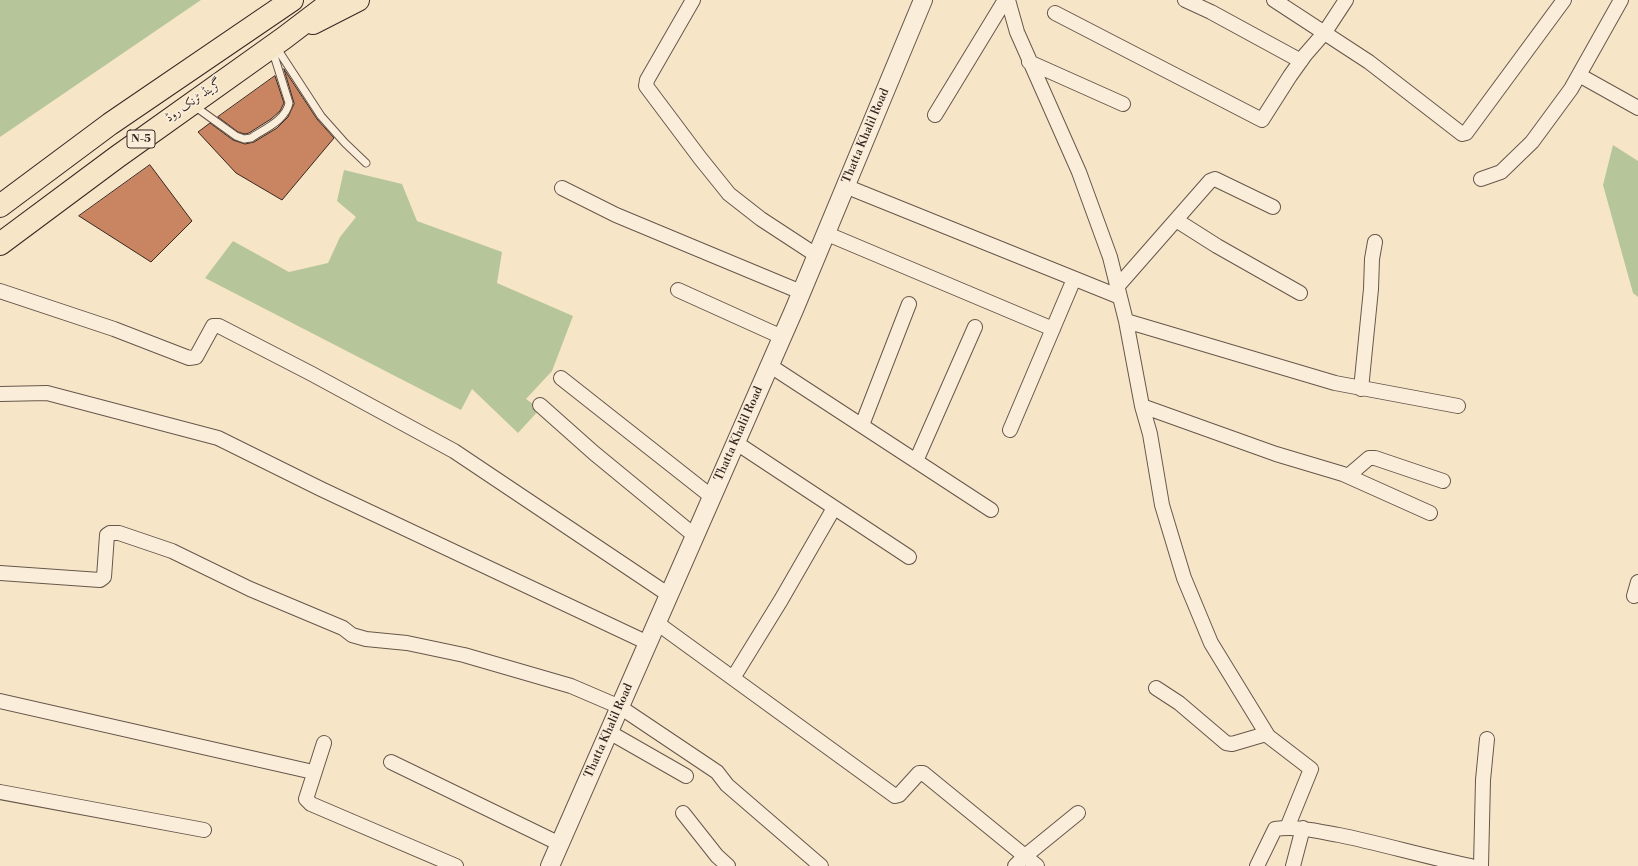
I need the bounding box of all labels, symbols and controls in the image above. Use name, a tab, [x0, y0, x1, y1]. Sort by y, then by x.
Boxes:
street label: گرینڈ ٹرنک روڈ	[163, 76, 225, 126]
street label: Thatta Khalil Road	[839, 86, 893, 186]
road number: N-5	[127, 130, 155, 148]
street label: Thatta Khalil Road	[712, 384, 766, 484]
street label: Thatta Khalil Road	[582, 681, 636, 781]

